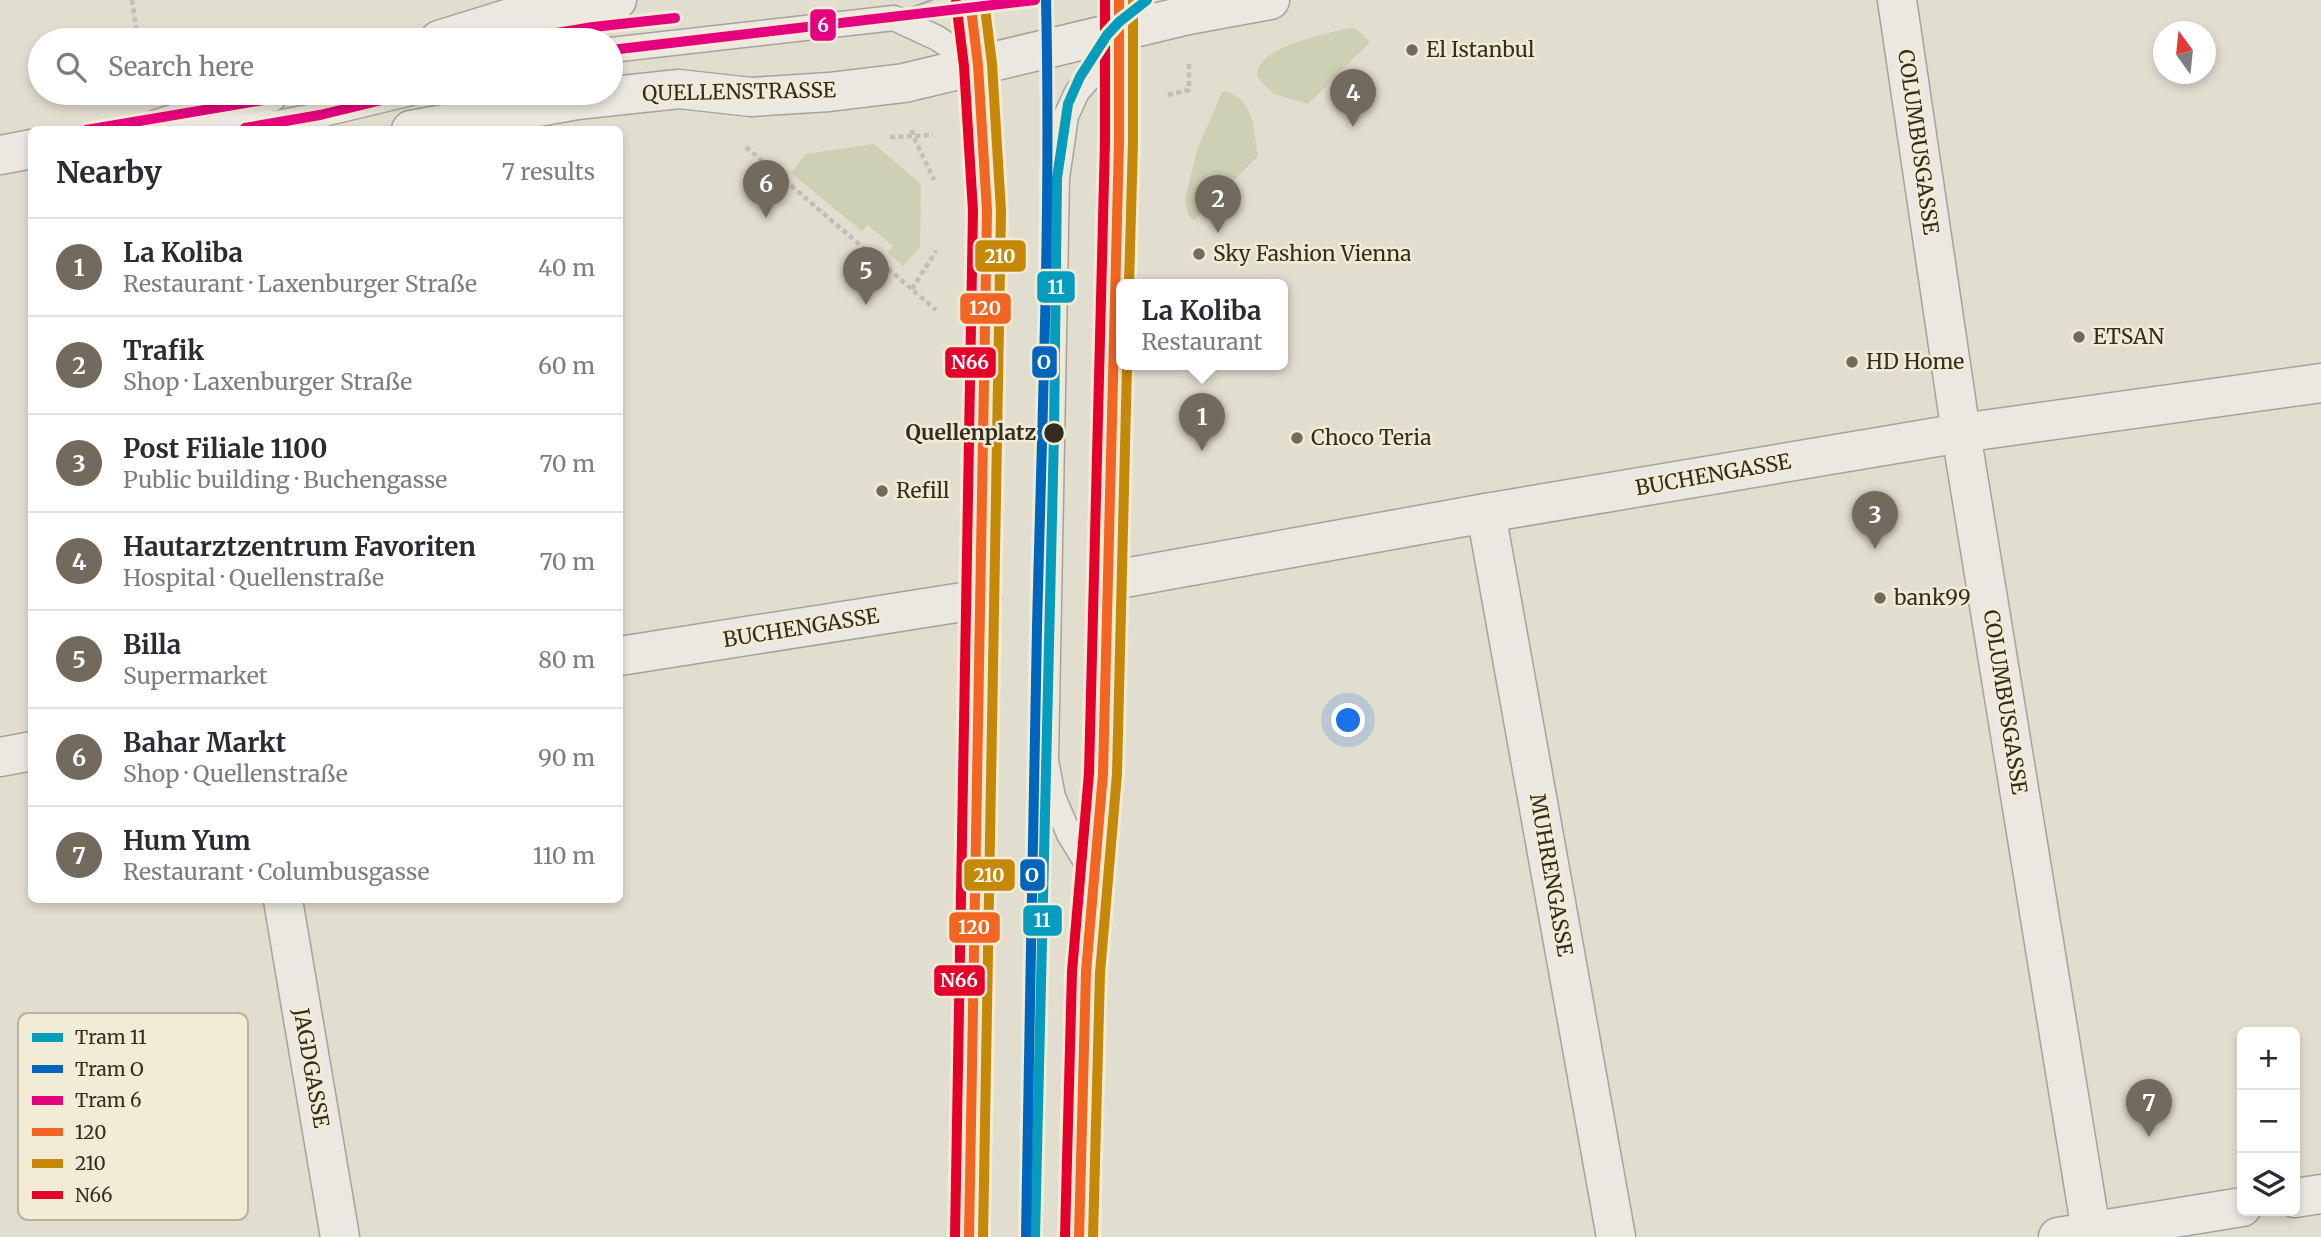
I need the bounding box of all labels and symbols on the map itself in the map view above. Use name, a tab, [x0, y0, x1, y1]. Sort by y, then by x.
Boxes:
line badge: 6	[809, 8, 837, 42]
text: 6	[817, 13, 829, 37]
north arrow	[2153, 21, 2216, 84]
place label: El Istanbul	[1426, 36, 1535, 63]
marker: El Istanbul	[1404, 42, 1420, 58]
street label: COLUMBUSGASSE	[1892, 48, 1945, 237]
pin: 4	[1330, 69, 1376, 127]
street label: QUELLENSTRASSE	[642, 76, 837, 107]
pin: 6	[743, 160, 789, 218]
pin: 2	[1195, 175, 1241, 233]
line badge: 210	[974, 239, 1027, 273]
place label: Sky Fashion Vienna	[1213, 240, 1411, 267]
text: 210	[984, 244, 1016, 268]
marker: Sky Fashion Vienna	[1191, 246, 1207, 262]
pin: 5	[843, 247, 889, 305]
line badge: 11	[1036, 270, 1076, 304]
text: 11	[1047, 275, 1065, 299]
line badge: 120	[959, 292, 1012, 325]
text: 120	[969, 296, 1001, 320]
place label: ETSAN	[2093, 323, 2164, 350]
marker: ETSAN	[2071, 329, 2087, 345]
line badge: O	[1031, 345, 1058, 379]
line badge: N66	[944, 346, 997, 379]
place label: HD Home	[1866, 348, 1964, 375]
text: N66	[951, 350, 989, 374]
text: O	[1037, 350, 1051, 374]
marker: HD Home	[1844, 354, 1860, 370]
pin: 1	[1179, 393, 1225, 451]
place label: Quellenplatz	[905, 419, 1036, 446]
marker: Quellenplatz	[1042, 421, 1066, 445]
place label: Choco Teria	[1311, 424, 1431, 451]
marker: Choco Teria	[1289, 430, 1305, 446]
street label: BUCHENGASSE	[1633, 447, 1794, 501]
place label: Refill	[896, 477, 950, 504]
marker: Refill	[874, 483, 890, 499]
pin: 3	[1852, 491, 1898, 549]
place label: bank99	[1893, 584, 1971, 611]
marker: bank99	[1872, 590, 1888, 606]
street label: BUCHENGASSE	[721, 602, 882, 653]
street label: COLUMBUSGASSE	[1978, 608, 2034, 797]
your location	[1331, 703, 1365, 737]
street label: MUHRENGASSE	[1524, 791, 1579, 959]
line badge: 210	[963, 858, 1016, 892]
line badge: O	[1019, 858, 1046, 892]
text: 210	[973, 863, 1005, 887]
text: O	[1025, 863, 1039, 887]
line badge: 11	[1022, 904, 1063, 937]
text: 11	[1033, 908, 1051, 932]
line badge: 120	[948, 911, 1001, 944]
text: 120	[958, 915, 990, 939]
line badge: N66	[933, 964, 986, 997]
text: N66	[940, 968, 978, 992]
street label: JAGDGASSE	[288, 1005, 335, 1130]
legend	[18, 1013, 248, 1220]
text: Tram 11	[75, 1025, 147, 1049]
text: Tram O	[75, 1057, 144, 1081]
pin: 7	[2126, 1079, 2172, 1137]
text: Tram 6	[75, 1088, 142, 1112]
text: 120	[75, 1120, 107, 1144]
text: 210	[75, 1151, 106, 1175]
text: N66	[75, 1183, 112, 1207]

